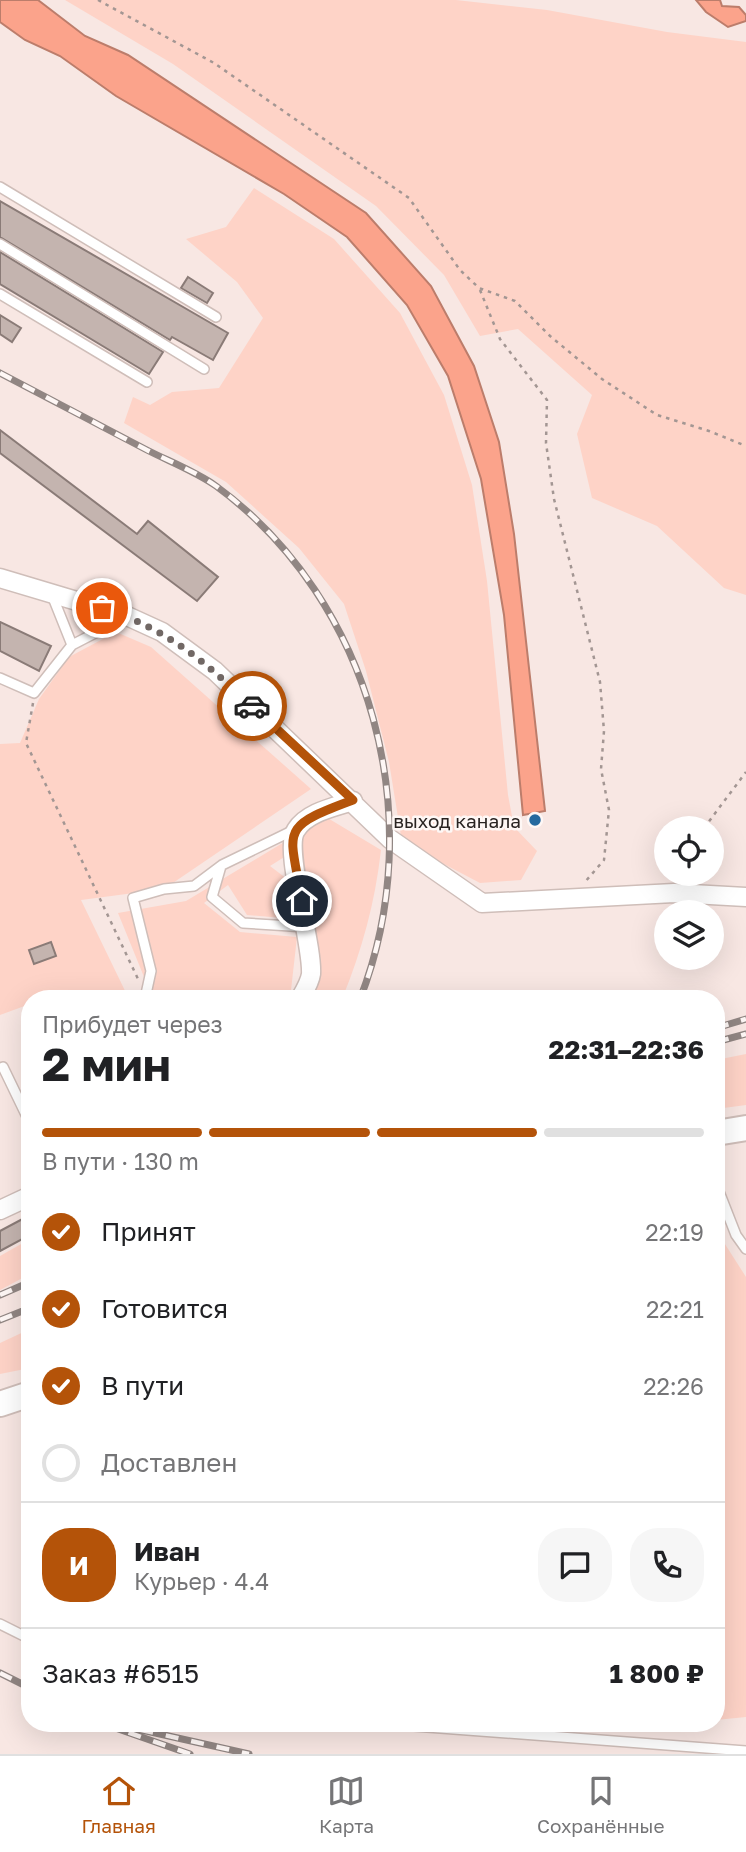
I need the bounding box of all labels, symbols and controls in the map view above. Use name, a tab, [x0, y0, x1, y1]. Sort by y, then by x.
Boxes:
pin	[72, 578, 132, 638]
icon: bag	[83, 589, 121, 627]
courier	[217, 671, 287, 741]
icon: car	[233, 687, 271, 725]
place label: выход канала	[393, 809, 521, 832]
marker: выход канала	[527, 812, 543, 828]
map controls	[654, 816, 724, 970]
button: locate	[654, 816, 724, 886]
pin	[272, 871, 332, 931]
icon: home	[283, 882, 321, 920]
button: layers	[654, 900, 724, 970]
text: Прибудет через	[42, 1010, 223, 1038]
text: 22:31–22:36	[549, 1034, 704, 1065]
text: 2 мин	[42, 1036, 171, 1091]
text: В пути · 130 m	[42, 1147, 199, 1175]
icon: check	[42, 1213, 80, 1251]
text: Принят	[101, 1216, 196, 1247]
text: 22:19	[645, 1218, 704, 1246]
icon: check	[42, 1290, 80, 1328]
text: Готовится	[101, 1293, 228, 1324]
text: 22:21	[646, 1295, 704, 1323]
icon: check	[42, 1367, 80, 1405]
text: В пути	[101, 1370, 184, 1401]
text: 22:26	[643, 1372, 704, 1400]
text: Доставлен	[101, 1447, 237, 1478]
button: chat	[538, 1528, 612, 1602]
button: phone	[630, 1528, 704, 1602]
text: Иван	[134, 1536, 200, 1567]
text: И	[69, 1550, 89, 1581]
text: Курьер · 4.4	[134, 1567, 269, 1595]
text: Заказ #6515	[42, 1658, 199, 1689]
text: 1 800 ₽	[610, 1658, 704, 1689]
tab: Главная	[82, 1772, 156, 1837]
tab: Карта	[319, 1772, 374, 1837]
tab: Сохранённые	[537, 1772, 664, 1837]

